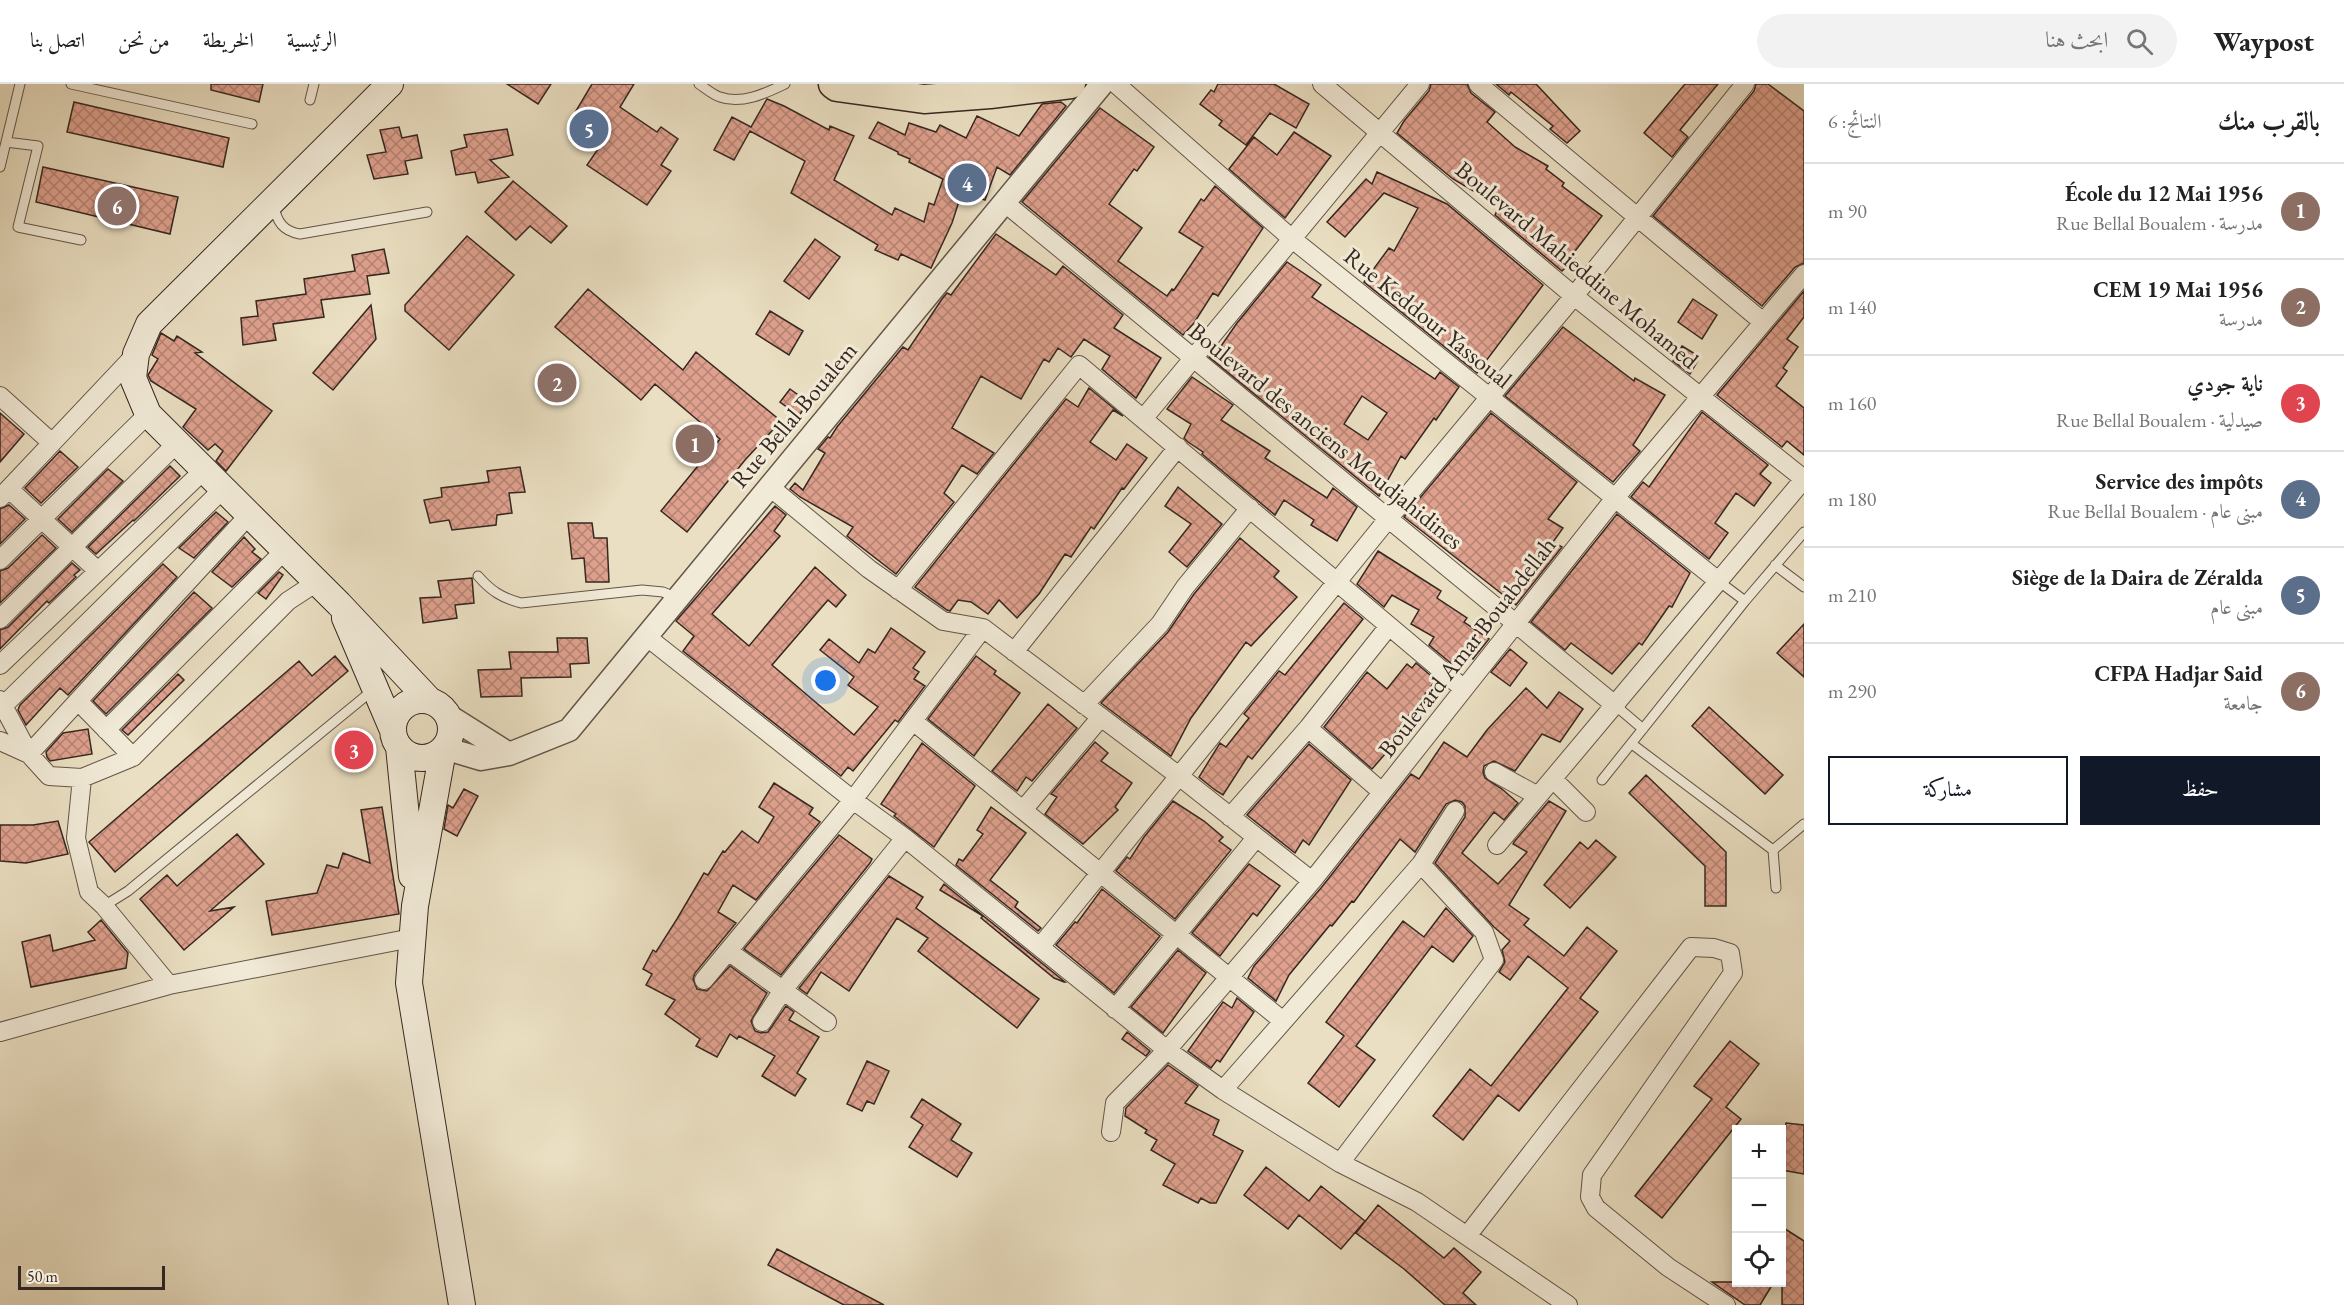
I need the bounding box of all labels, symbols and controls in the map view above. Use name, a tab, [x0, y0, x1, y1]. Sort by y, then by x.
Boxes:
search box	[1757, 14, 2177, 68]
text: Waypost	[2213, 23, 2314, 59]
text: ابحث هنا	[2045, 25, 2108, 54]
icon: search	[2123, 25, 2156, 58]
text: اتصل بنا	[30, 26, 85, 53]
text: من نحن	[118, 26, 170, 53]
text: الخريطة	[203, 26, 254, 53]
text: الرئيسية	[287, 26, 337, 53]
text: بالقرب منك	[2218, 104, 2320, 138]
pin: 5	[570, 106, 608, 152]
text: النتائج: 6	[1828, 108, 1882, 134]
street label: Boulevard Mahieddine Mohamed	[1449, 154, 1706, 376]
pin: 4	[948, 160, 986, 206]
text: École du 12 Mai 1956	[2065, 179, 2263, 208]
pin: 6	[98, 184, 136, 228]
text: 90 m	[1828, 198, 1867, 224]
text: 1	[2295, 198, 2306, 224]
text: مدرسة · Rue Bellal Boualem	[2056, 210, 2263, 236]
street label: Rue Keddour Yassoual	[1338, 240, 1519, 395]
text: CEM 19 Mai 1956	[2093, 275, 2263, 304]
text: 140 m	[1828, 294, 1876, 320]
text: 2	[2295, 294, 2306, 320]
text: مدرسة	[2219, 306, 2263, 332]
street label: Boulevard des anciens Moudjahidines	[1183, 315, 1470, 556]
street label: Rue Bellal Boualem	[724, 335, 864, 494]
pin: 2	[538, 360, 576, 406]
text: ناية جودي	[2187, 369, 2263, 398]
text: 160 m	[1828, 390, 1876, 416]
text: 3	[2295, 390, 2306, 416]
text: صيدلية · Rue Bellal Boualem	[2056, 407, 2263, 433]
pin: 1	[676, 422, 714, 466]
text: Service des impôts	[2096, 467, 2263, 496]
text: 180 m	[1828, 486, 1876, 512]
text: 4	[2295, 486, 2306, 512]
text: مبنى عام · Rue Bellal Boualem	[2048, 498, 2263, 524]
street label: Boulevard Amar Bouabdellah	[1371, 530, 1562, 763]
text: Siège de la Daira de Zéralda	[2012, 563, 2263, 592]
text: 210 m	[1828, 582, 1876, 608]
text: 5	[2295, 582, 2306, 608]
text: مبنى عام	[2210, 594, 2263, 620]
text: CFPA Hadjar Said	[2094, 659, 2263, 688]
your location	[811, 666, 840, 695]
text: 290 m	[1828, 678, 1876, 704]
text: 6	[2295, 678, 2306, 704]
text: جامعة	[2224, 690, 2263, 716]
pin: 3	[334, 728, 374, 772]
button: مشاركة	[1828, 756, 2068, 825]
button: حفظ	[2080, 756, 2320, 825]
map controls	[1732, 1125, 1786, 1287]
button: +	[1732, 1125, 1786, 1179]
button: −	[1732, 1179, 1786, 1233]
button: locate	[1732, 1233, 1786, 1287]
scale bar	[18, 1263, 165, 1290]
text: 50 m	[27, 1266, 58, 1287]

